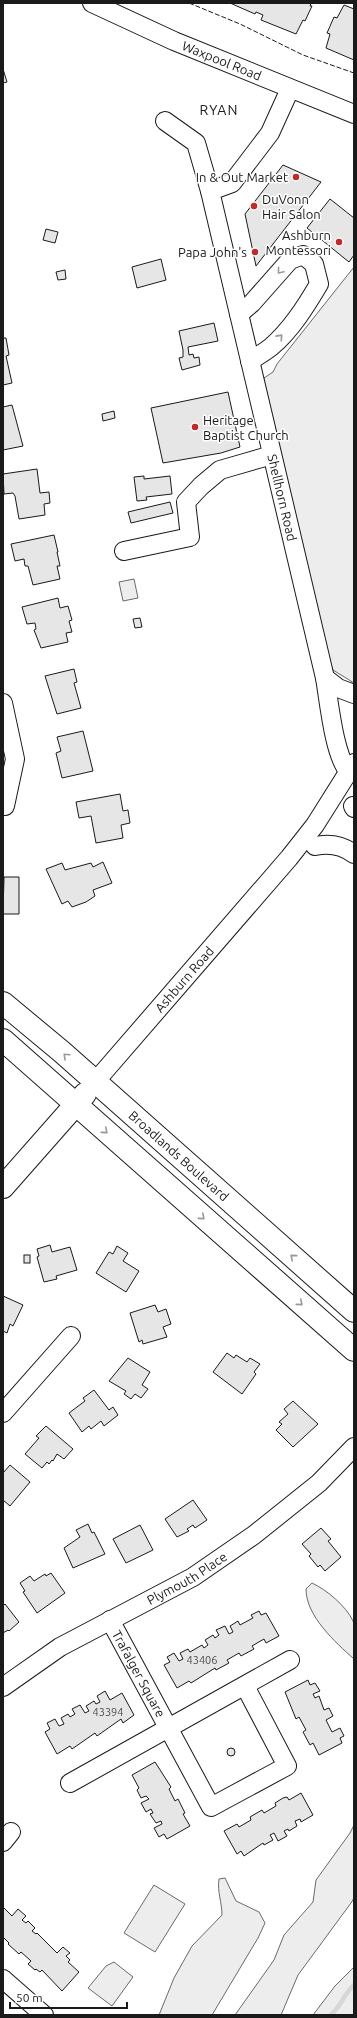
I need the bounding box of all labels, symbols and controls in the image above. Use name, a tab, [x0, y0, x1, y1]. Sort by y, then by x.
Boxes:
street label: Waxpool Road	[180, 38, 263, 83]
district label: RYAN	[200, 102, 238, 118]
place label: In & Out Market	[196, 170, 288, 184]
marker: In & Out Market	[291, 172, 301, 182]
place label: DuVonn Hair Salon	[262, 192, 321, 221]
marker: DuVonn Hair Salon	[249, 201, 259, 211]
place label: Ashburn Montessori	[265, 228, 331, 257]
marker: Ashburn Montessori	[334, 237, 344, 247]
place label: Papa John's	[178, 245, 247, 259]
marker: Papa John's	[250, 247, 260, 257]
one-way arrow	[277, 267, 284, 274]
one-way arrow	[276, 334, 283, 341]
place label: Heritage Baptist Church	[203, 413, 289, 442]
marker: Heritage Baptist Church	[190, 422, 200, 432]
street label: Shellhorn Road	[265, 453, 299, 542]
street label: Ashburn Road	[152, 944, 216, 1015]
one-way arrow	[63, 1053, 71, 1061]
street label: Broadlands Boulevard	[126, 1108, 232, 1204]
one-way arrow	[100, 1126, 108, 1133]
one-way arrow	[198, 1212, 205, 1219]
one-way arrow	[290, 1255, 298, 1262]
one-way arrow	[295, 1298, 303, 1305]
street label: Plymouth Place	[144, 1549, 229, 1607]
street label: Trafalger Square	[110, 1628, 168, 1720]
house number: 43406	[186, 1654, 218, 1666]
house number: 43394	[92, 1706, 124, 1718]
scale bar	[10, 1984, 127, 2010]
text: 50 m	[16, 1991, 43, 2004]

